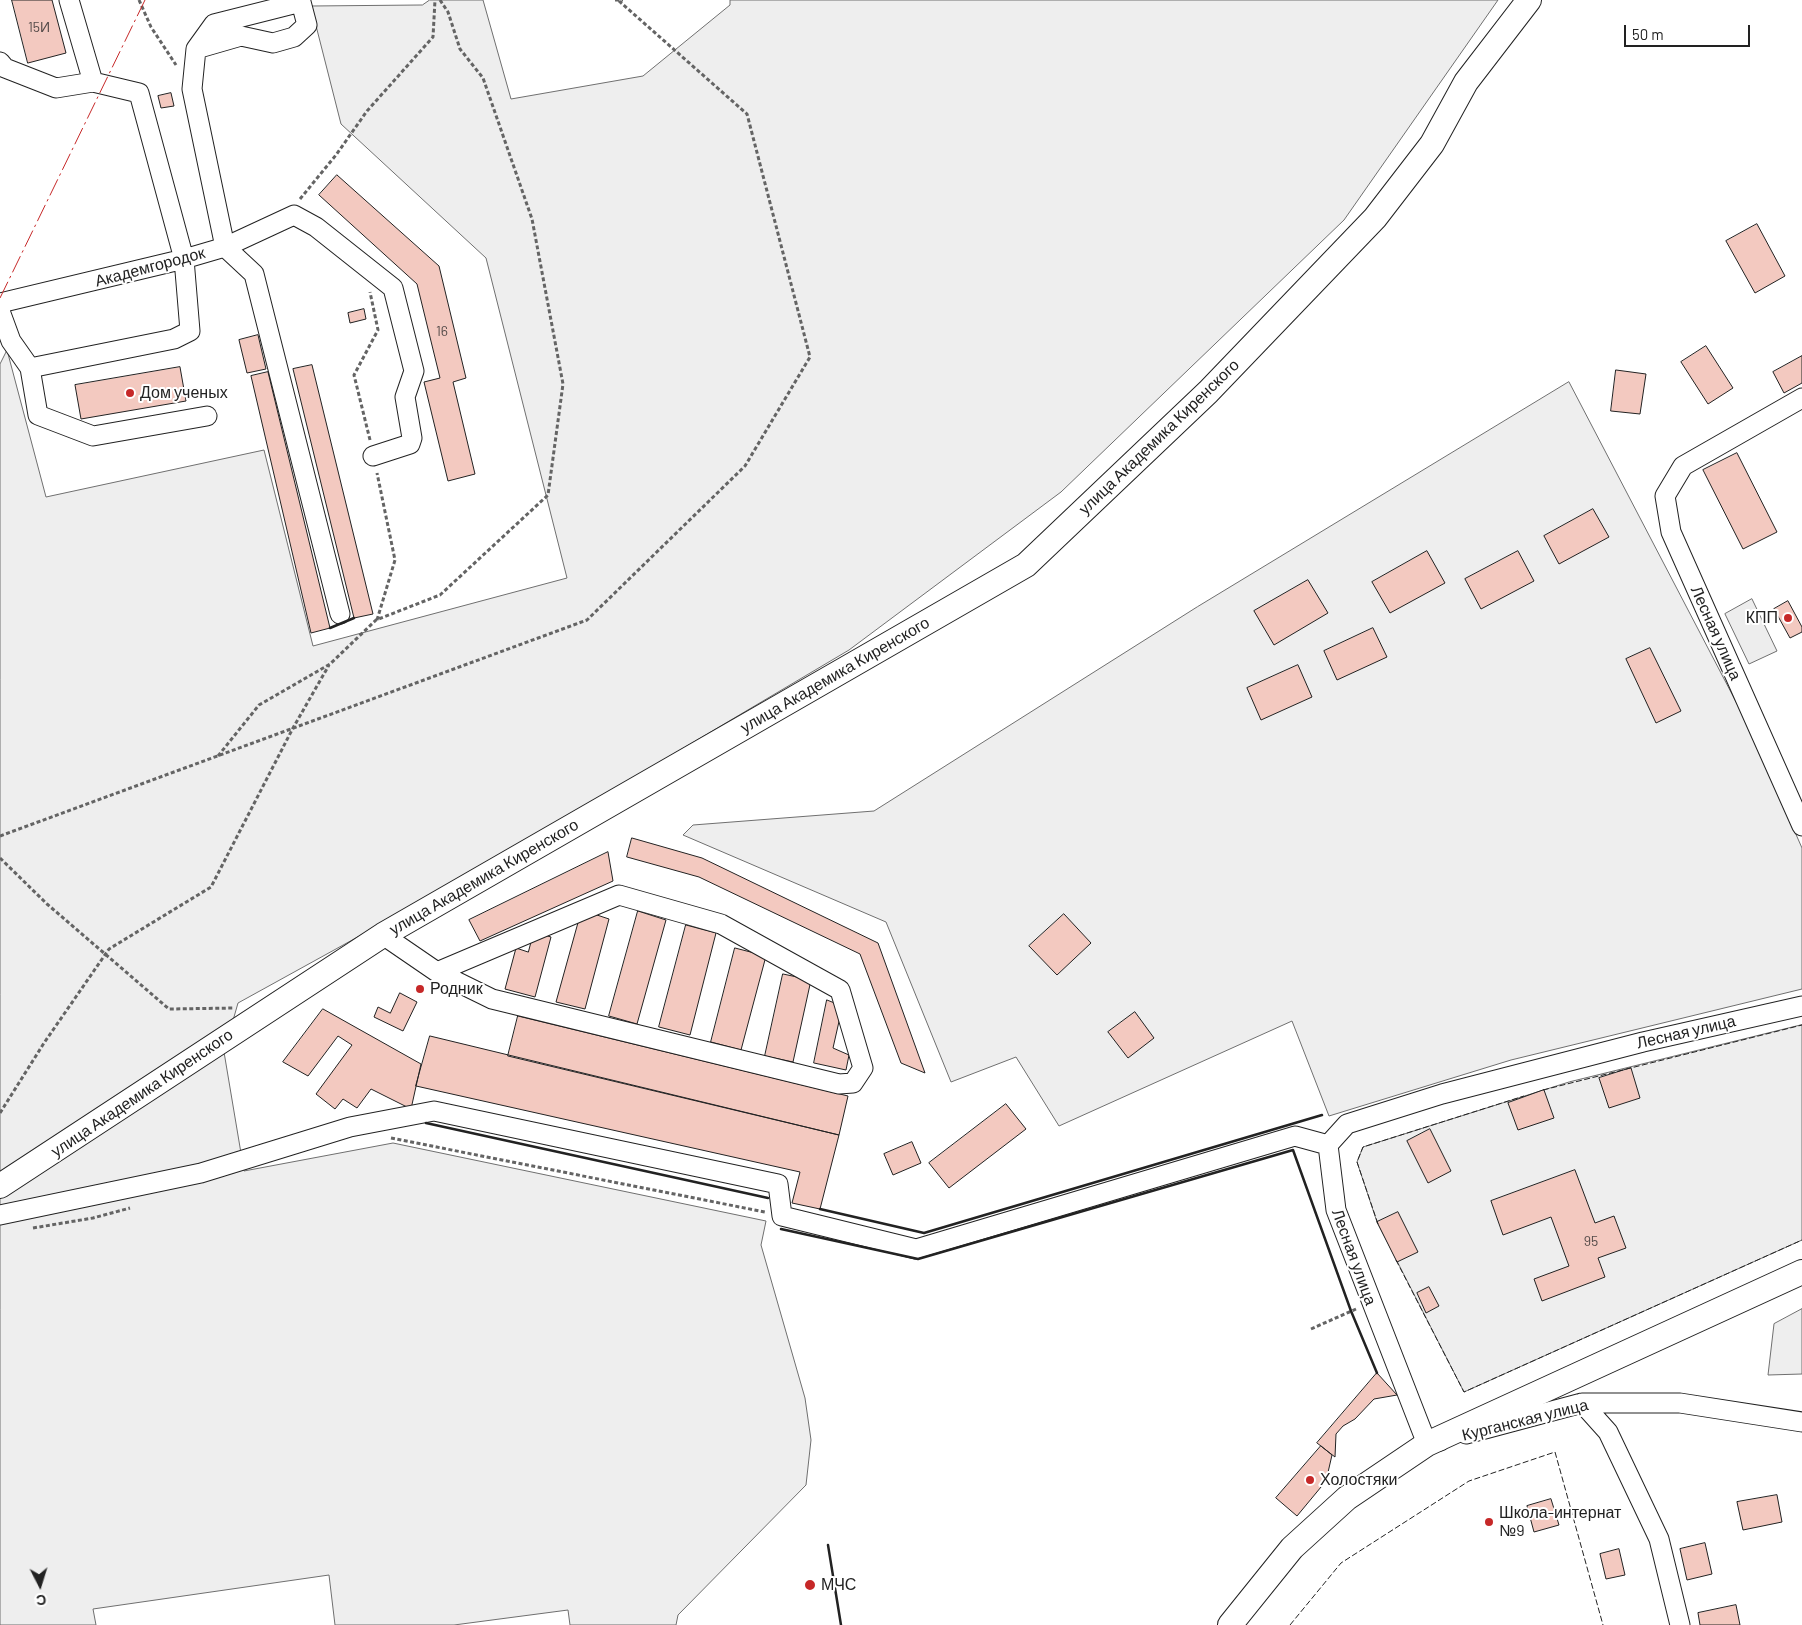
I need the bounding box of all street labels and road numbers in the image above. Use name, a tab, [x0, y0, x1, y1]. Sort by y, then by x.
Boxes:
street label: Академгородок	[93, 243, 207, 291]
street label: улица Академика Киренского	[1075, 355, 1243, 519]
street label: Лесная улица	[1687, 583, 1745, 683]
street label: улица Академика Киренского	[737, 613, 933, 737]
street label: улица Академика Киренского	[386, 815, 582, 939]
street label: Лесная улица	[1635, 1011, 1737, 1053]
street label: улица Академика Киренского	[47, 1025, 237, 1161]
street label: Лесная улица	[1328, 1206, 1380, 1308]
street label: Курганская улица	[1460, 1395, 1590, 1445]

